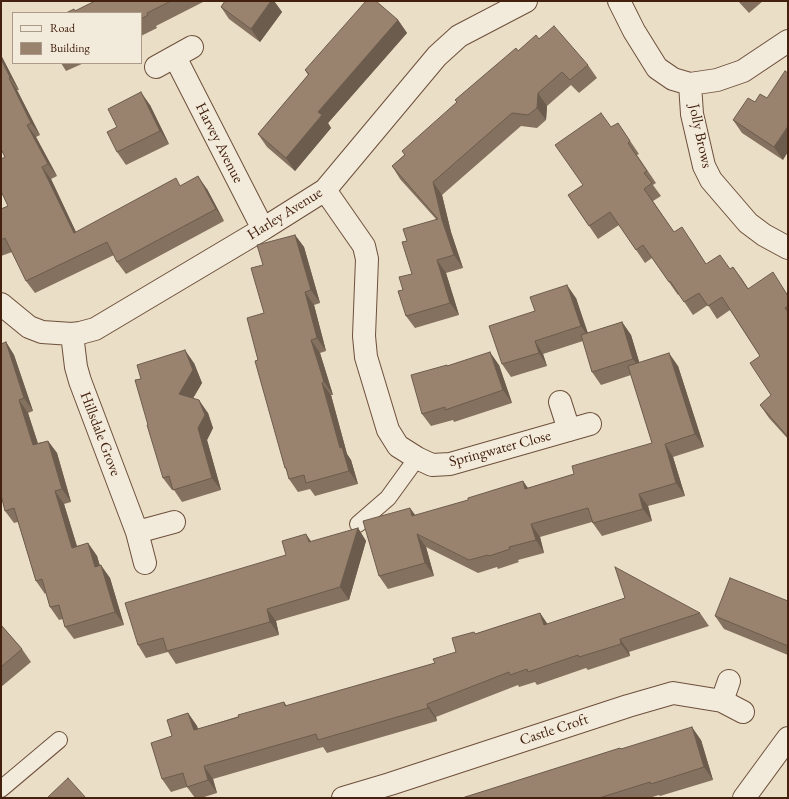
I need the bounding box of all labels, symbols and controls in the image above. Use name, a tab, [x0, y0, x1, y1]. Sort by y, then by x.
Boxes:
legend	[12, 12, 142, 64]
text: Road	[50, 20, 75, 36]
text: Building	[50, 40, 90, 56]
street label: Harvey Avenue	[191, 100, 247, 186]
street label: Jolly Brows	[684, 102, 716, 170]
street label: Harley Avenue	[244, 184, 326, 244]
street label: Hillsdale Grove	[76, 389, 124, 479]
street label: Springwater Close	[447, 427, 553, 471]
street label: Castle Croft	[517, 710, 591, 750]

